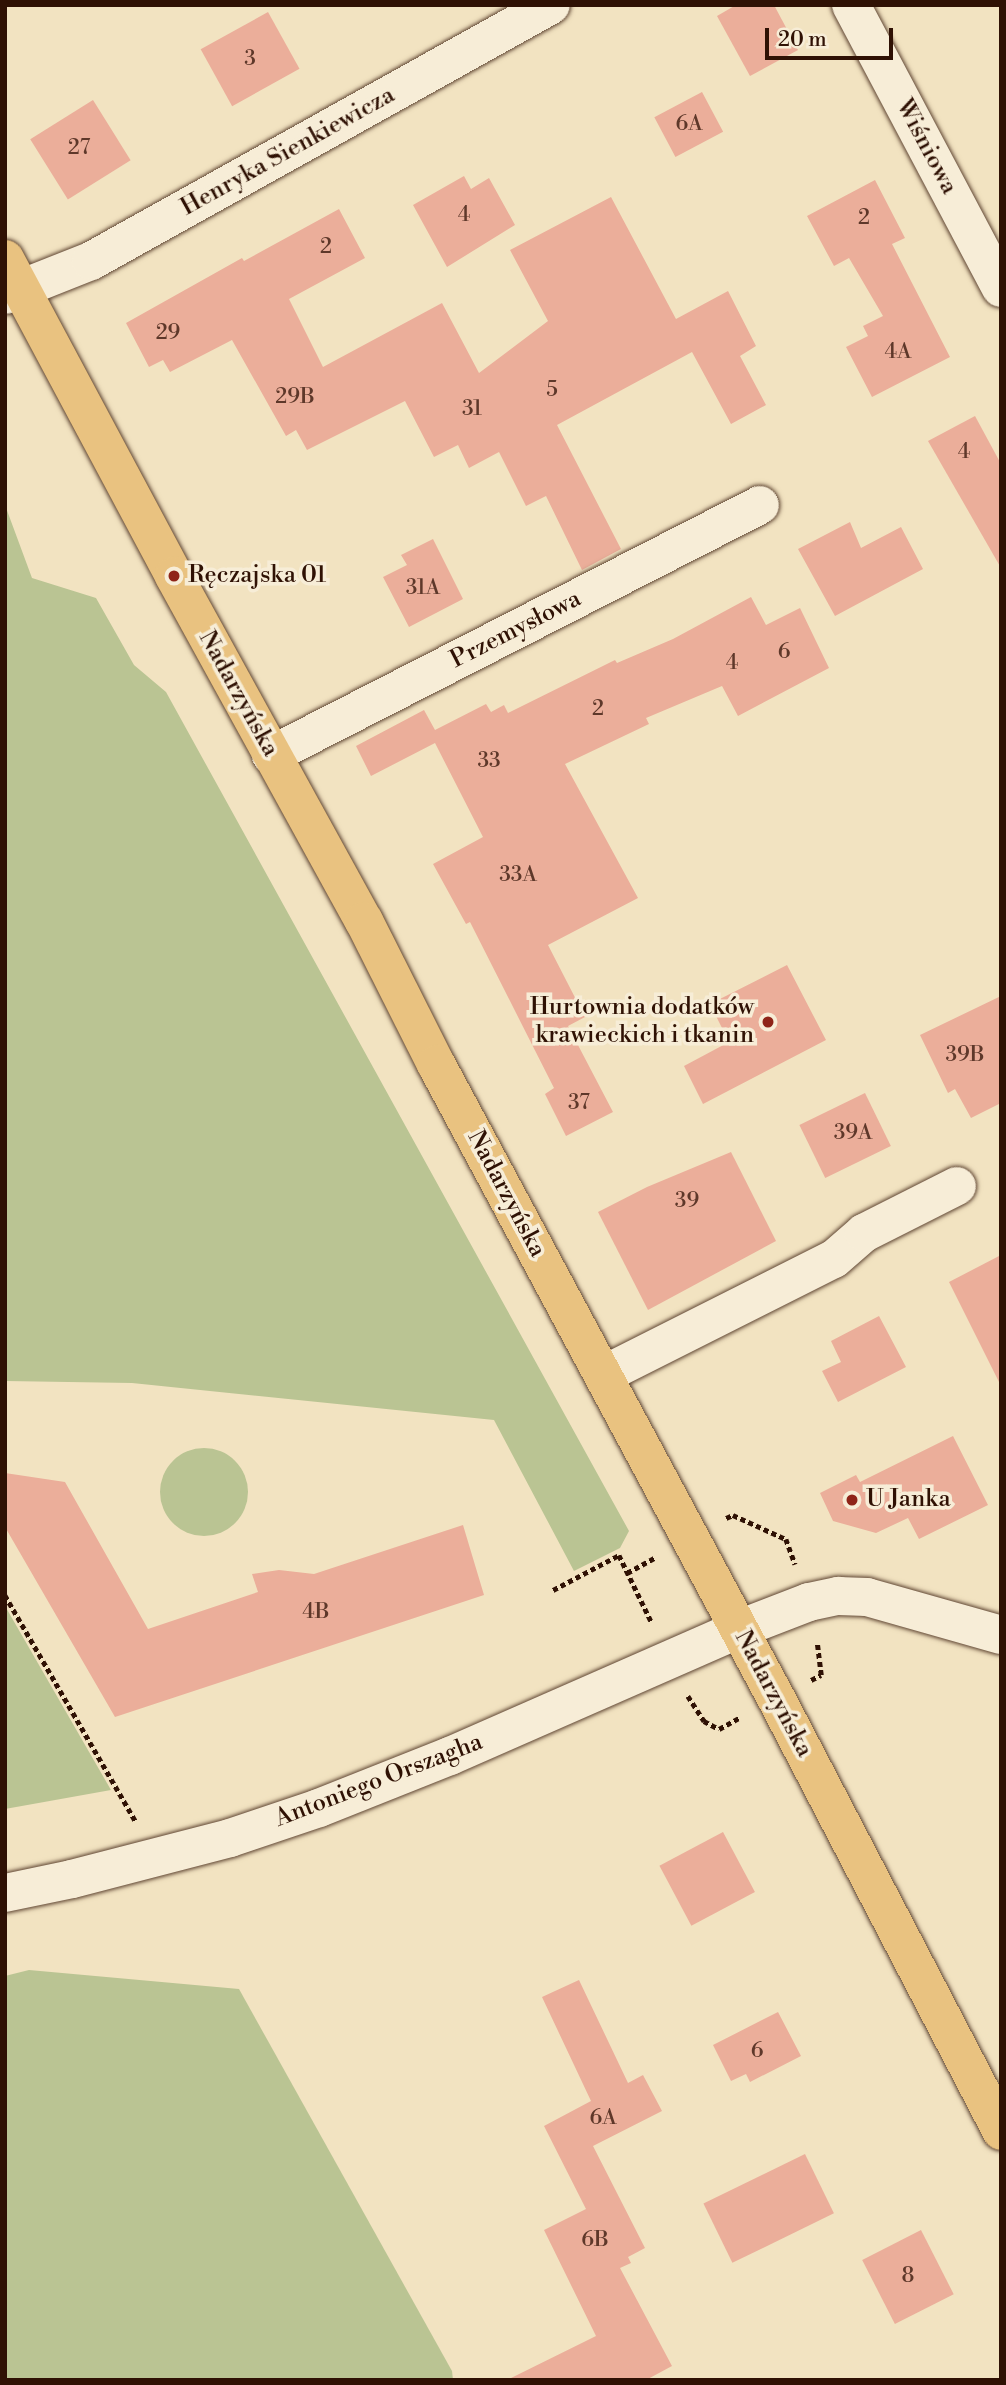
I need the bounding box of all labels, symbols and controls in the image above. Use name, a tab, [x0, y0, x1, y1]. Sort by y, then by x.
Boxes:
scale bar	[768, 14, 896, 58]
text: 20 m	[778, 27, 827, 53]
house number: 3	[244, 46, 256, 72]
street label: Henryka Sienkiewicza	[176, 81, 400, 223]
street label: Wiśniowa	[889, 95, 963, 199]
house number: 6A	[675, 111, 703, 137]
house number: 27	[68, 135, 90, 161]
house number: 4	[458, 202, 470, 228]
house number: 2	[858, 205, 870, 231]
house number: 2	[320, 234, 332, 260]
house number: 29	[156, 320, 180, 346]
house number: 4A	[885, 339, 911, 365]
house number: 5	[546, 377, 558, 403]
house number: 29B	[275, 384, 315, 410]
house number: 31	[462, 396, 482, 422]
house number: 4	[958, 439, 970, 465]
place label: Ręczajska 01	[188, 562, 326, 590]
marker: Ręczajska 01	[166, 568, 182, 584]
house number: 31A	[406, 575, 440, 601]
street label: Przemysłowa	[446, 585, 586, 675]
street label: Nadarzyńska	[192, 626, 284, 762]
house number: 6	[778, 639, 790, 665]
house number: 4	[726, 650, 738, 676]
house number: 2	[592, 696, 604, 722]
house number: 33	[477, 748, 501, 774]
house number: 33A	[499, 862, 537, 888]
place label: Hurtownia dodatków krawieckich i tkanin	[530, 994, 754, 1050]
marker: Hurtownia dodatków krawieckich i tkanin	[760, 1014, 776, 1030]
house number: 39B	[945, 1042, 985, 1068]
house number: 37	[568, 1090, 590, 1116]
house number: 39A	[834, 1120, 872, 1146]
street label: Nadarzyńska	[461, 1126, 551, 1262]
house number: 39	[675, 1188, 699, 1214]
place label: U Janka	[866, 1486, 951, 1514]
marker: U Janka	[844, 1492, 860, 1508]
house number: 4B	[302, 1599, 330, 1625]
street label: Nadarzyńska	[728, 1626, 818, 1762]
street label: Antoniego Orszagha	[271, 1728, 487, 1834]
house number: 6	[751, 2038, 763, 2064]
house number: 6A	[589, 2105, 617, 2131]
house number: 6B	[581, 2227, 609, 2253]
house number: 8	[902, 2263, 914, 2289]

